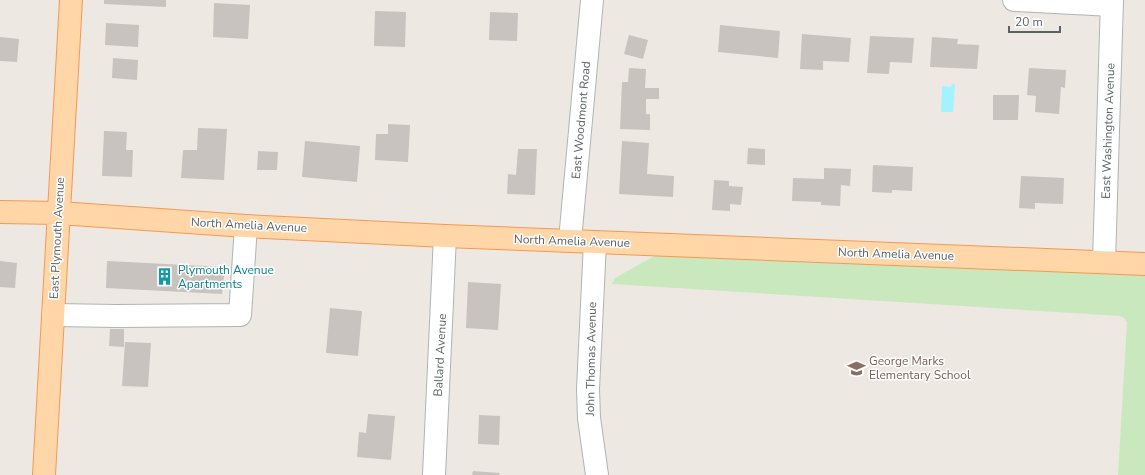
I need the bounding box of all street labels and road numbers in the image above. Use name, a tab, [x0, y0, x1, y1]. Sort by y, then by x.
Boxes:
street label: East Woodmont Road	[568, 60, 594, 180]
street label: East Washington Avenue	[1098, 63, 1118, 199]
street label: East Plymouth Avenue	[46, 177, 68, 299]
street label: North Amelia Avenue	[191, 214, 307, 236]
street label: North Amelia Avenue	[514, 231, 630, 251]
street label: North Amelia Avenue	[838, 244, 954, 264]
street label: John Thomas Avenue	[582, 302, 600, 417]
street label: Ballard Avenue	[430, 313, 450, 397]

